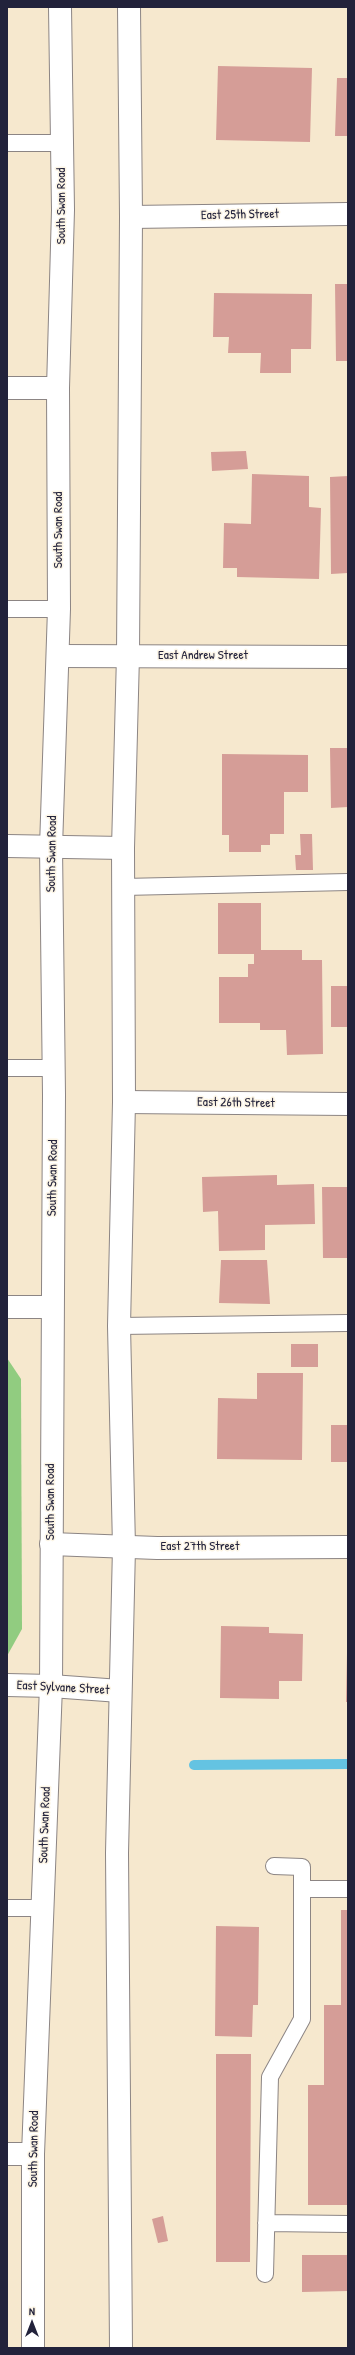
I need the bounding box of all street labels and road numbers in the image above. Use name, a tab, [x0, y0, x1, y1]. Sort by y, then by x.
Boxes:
street label: South Swan Road	[54, 168, 70, 244]
street label: East 25th Street	[201, 207, 279, 223]
street label: South Swan Road	[51, 492, 67, 568]
street label: East Andrew Street	[158, 648, 248, 664]
street label: South Swan Road	[44, 816, 60, 892]
street label: East 26th Street	[197, 1095, 275, 1111]
street label: South Swan Road	[45, 1140, 61, 1216]
street label: South Swan Road	[43, 1464, 59, 1540]
street label: East 27th Street	[160, 1539, 240, 1555]
street label: East Sylvane Street	[16, 1678, 110, 1698]
street label: South Swan Road	[36, 1786, 54, 1864]
street label: South Swan Road	[26, 2111, 42, 2187]

